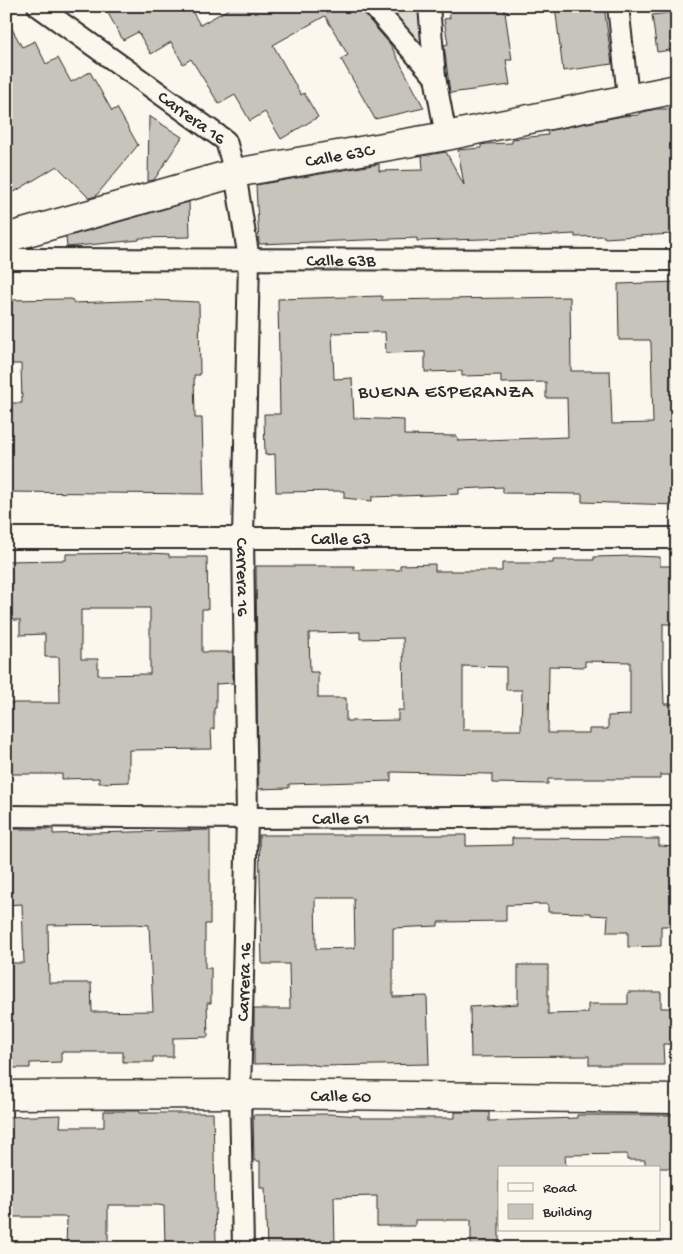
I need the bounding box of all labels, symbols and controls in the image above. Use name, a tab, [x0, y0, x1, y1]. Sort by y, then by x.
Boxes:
street label: Carrera 16	[153, 87, 230, 151]
street label: Calle 63C	[304, 141, 377, 174]
street label: Calle 63B	[307, 251, 376, 273]
district label: BUENA ESPERANZA	[357, 382, 535, 405]
street label: Calle 63	[311, 530, 371, 551]
street label: Carrera 16	[230, 538, 252, 618]
street label: Calle 61	[312, 809, 370, 831]
street label: Carrera 16	[234, 941, 257, 1022]
street label: Calle 60	[311, 1087, 371, 1109]
legend	[498, 1166, 660, 1232]
text: Road	[543, 1180, 577, 1198]
text: Building	[542, 1204, 592, 1222]

